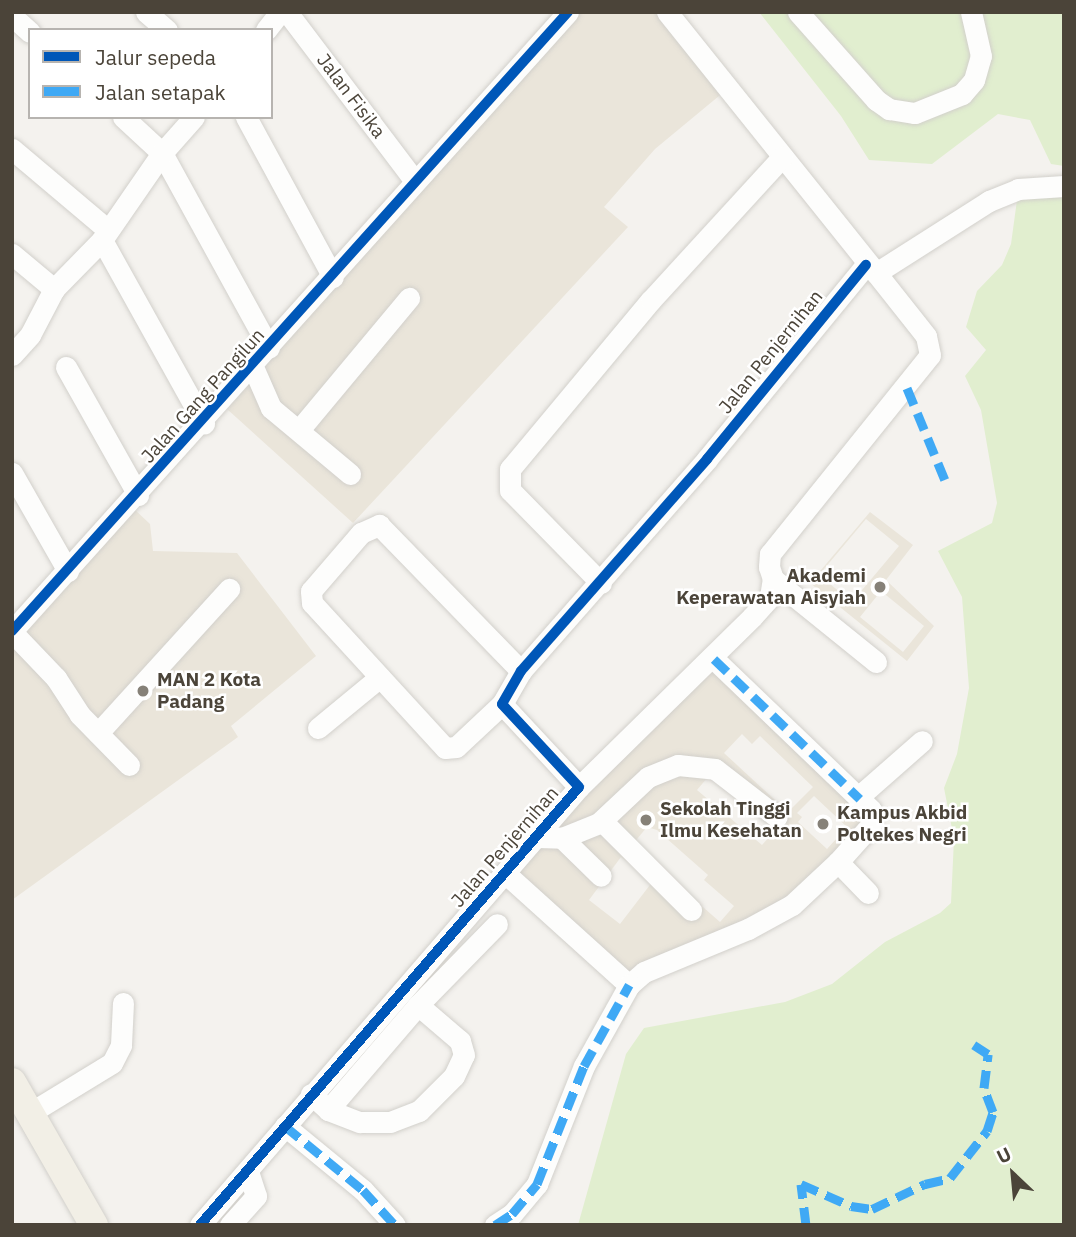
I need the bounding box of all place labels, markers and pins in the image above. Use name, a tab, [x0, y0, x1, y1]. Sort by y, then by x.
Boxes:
place label: Akademi Keperawatan Aisyiah	[676, 565, 866, 609]
marker: Akademi Keperawatan Aisyiah	[872, 579, 888, 595]
place label: MAN 2 Kota Padang	[157, 669, 261, 713]
marker: MAN 2 Kota Padang	[135, 683, 151, 699]
place label: Sekolah Tinggi Ilmu Kesehatan	[660, 798, 802, 842]
place label: Kampus Akbid Poltekes Negri	[837, 802, 967, 846]
marker: Sekolah Tinggi Ilmu Kesehatan	[638, 812, 654, 828]
marker: Kampus Akbid Poltekes Negri	[815, 816, 831, 832]

